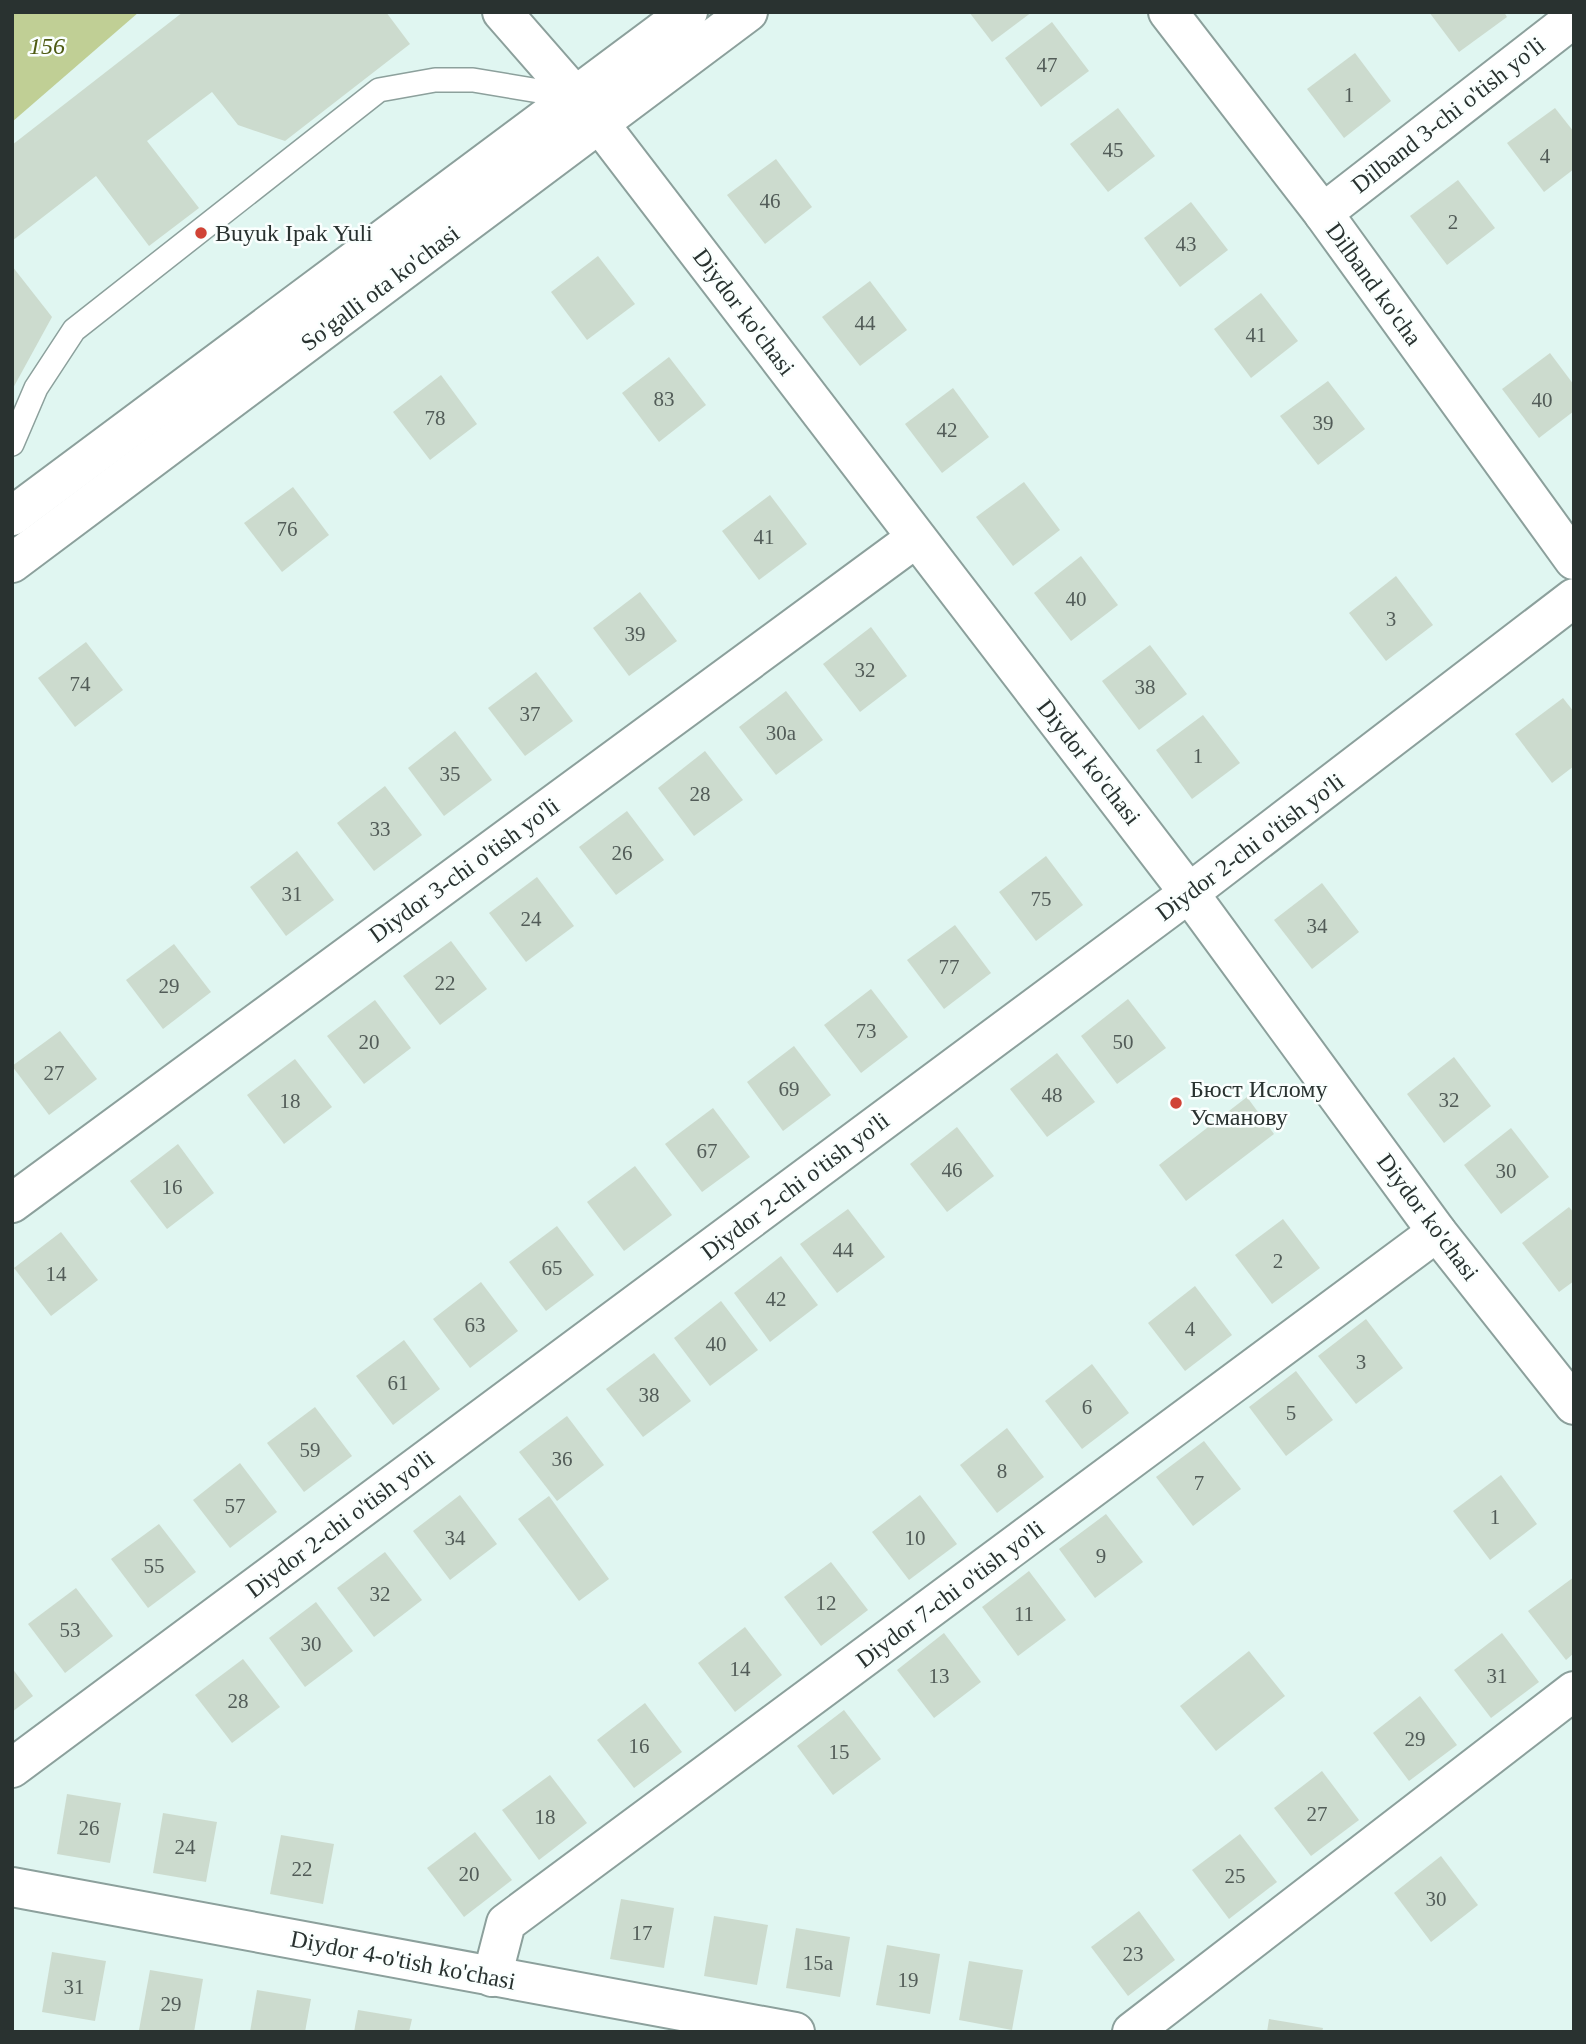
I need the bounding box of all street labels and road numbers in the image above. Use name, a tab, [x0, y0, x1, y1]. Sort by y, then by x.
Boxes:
street label: Dilband 3-chi o'tish yo'li	[1347, 32, 1550, 198]
street label: Dilband ko'cha	[1321, 218, 1427, 351]
street label: So'galli ota ko'chasi	[296, 220, 464, 356]
street label: Diydor ko'chasi	[688, 244, 800, 381]
street label: Diydor ko'chasi	[1032, 694, 1146, 830]
street label: Diydor 2-chi o'tish yo'li	[1151, 768, 1349, 926]
street label: Diydor 3-chi o'tish yo'li	[364, 792, 564, 948]
street label: Diydor 2-chi o'tish yo'li	[696, 1107, 894, 1265]
street label: Diydor ko'chasi	[1372, 1149, 1484, 1286]
street label: Diydor 2-chi o'tish yo'li	[241, 1445, 439, 1603]
street label: Diydor 7-chi o'tish yo'li	[851, 1515, 1049, 1673]
street label: Diydor 4-o'tish ko'chasi	[288, 1925, 518, 1995]

